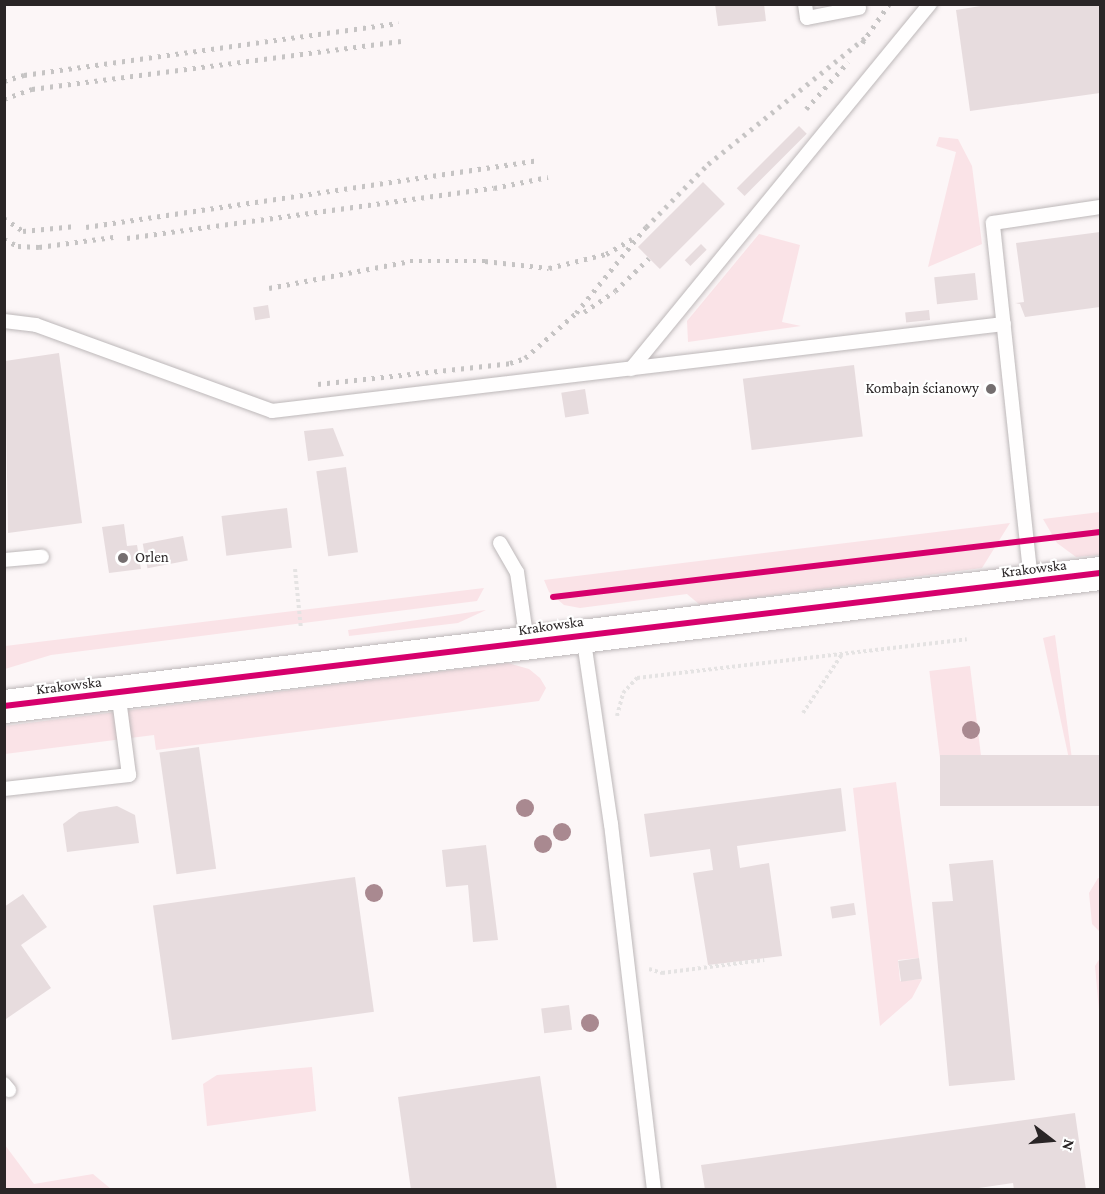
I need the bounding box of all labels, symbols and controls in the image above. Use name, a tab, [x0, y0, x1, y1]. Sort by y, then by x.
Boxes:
place label: Kombajn ścianowy	[865, 380, 979, 398]
marker: Kombajn ścianowy	[984, 382, 998, 396]
place label: Orlen	[135, 549, 169, 567]
marker: Orlen	[116, 551, 130, 565]
street label: Krakowska	[1000, 556, 1068, 582]
street label: Krakowska	[517, 613, 585, 639]
street label: Krakowska	[35, 673, 103, 699]
north arrow	[1021, 1110, 1081, 1170]
text: N	[1059, 1138, 1078, 1153]

